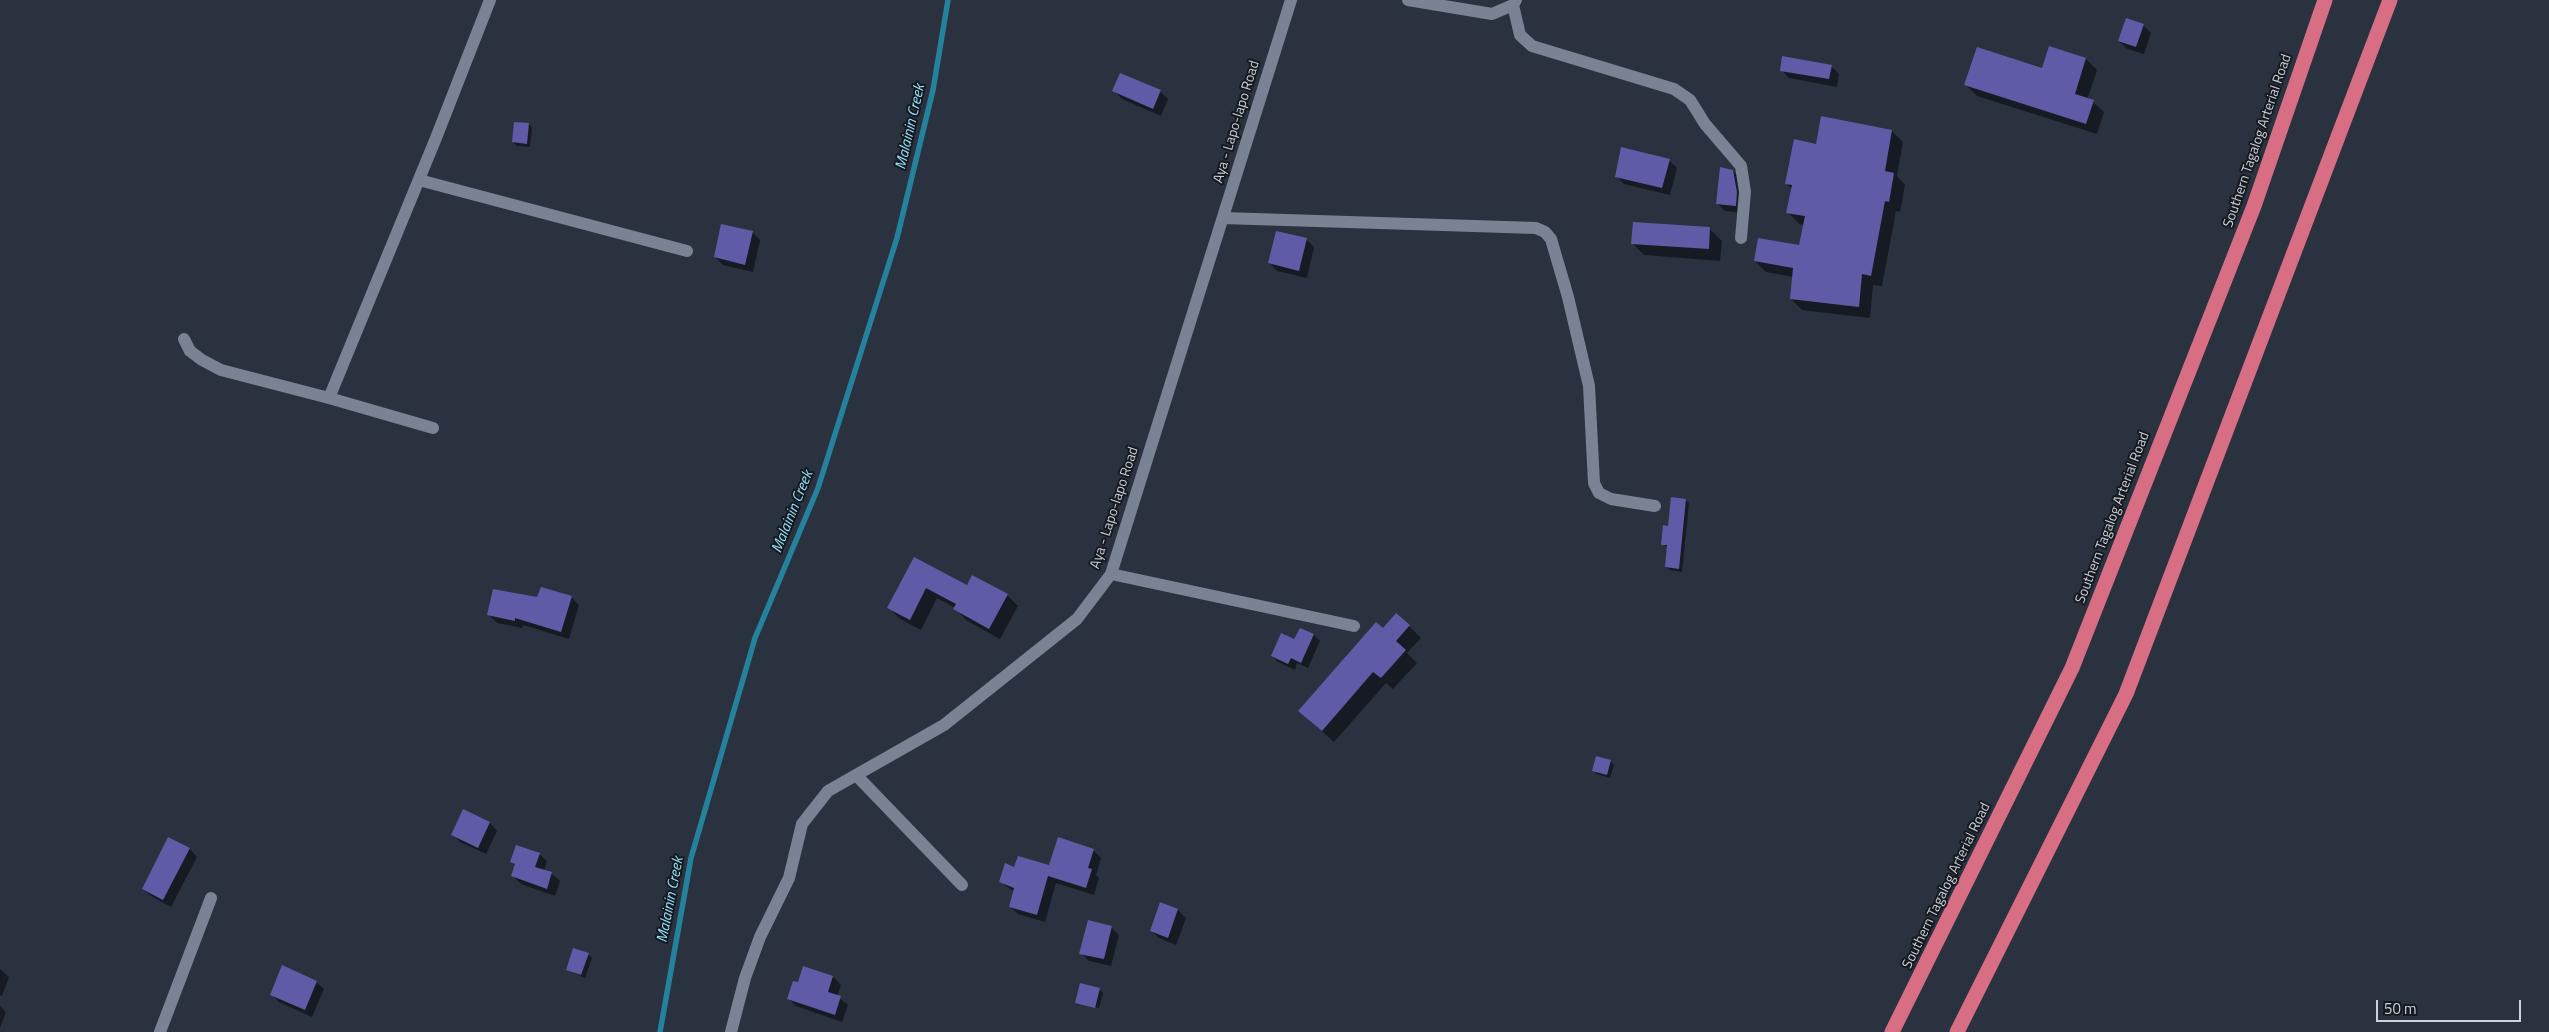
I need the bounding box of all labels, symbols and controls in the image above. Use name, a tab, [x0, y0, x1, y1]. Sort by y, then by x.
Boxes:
street label: Southern Tagalog Arterial Road	[2220, 52, 2296, 230]
street label: Aya - Lapo-lapo Road	[1210, 59, 1264, 185]
water label: Malainin Creek	[892, 83, 930, 171]
street label: Southern Tagalog Arterial Road	[2072, 430, 2154, 606]
street label: Aya - Lapo-lapo Road	[1087, 445, 1143, 571]
water label: Malainin Creek	[768, 468, 818, 556]
street label: Southern Tagalog Arterial Road	[1899, 800, 1995, 972]
water label: Malainin Creek	[654, 856, 688, 944]
scale bar	[2379, 990, 2524, 1022]
text: 50 m	[2384, 997, 2417, 1020]

